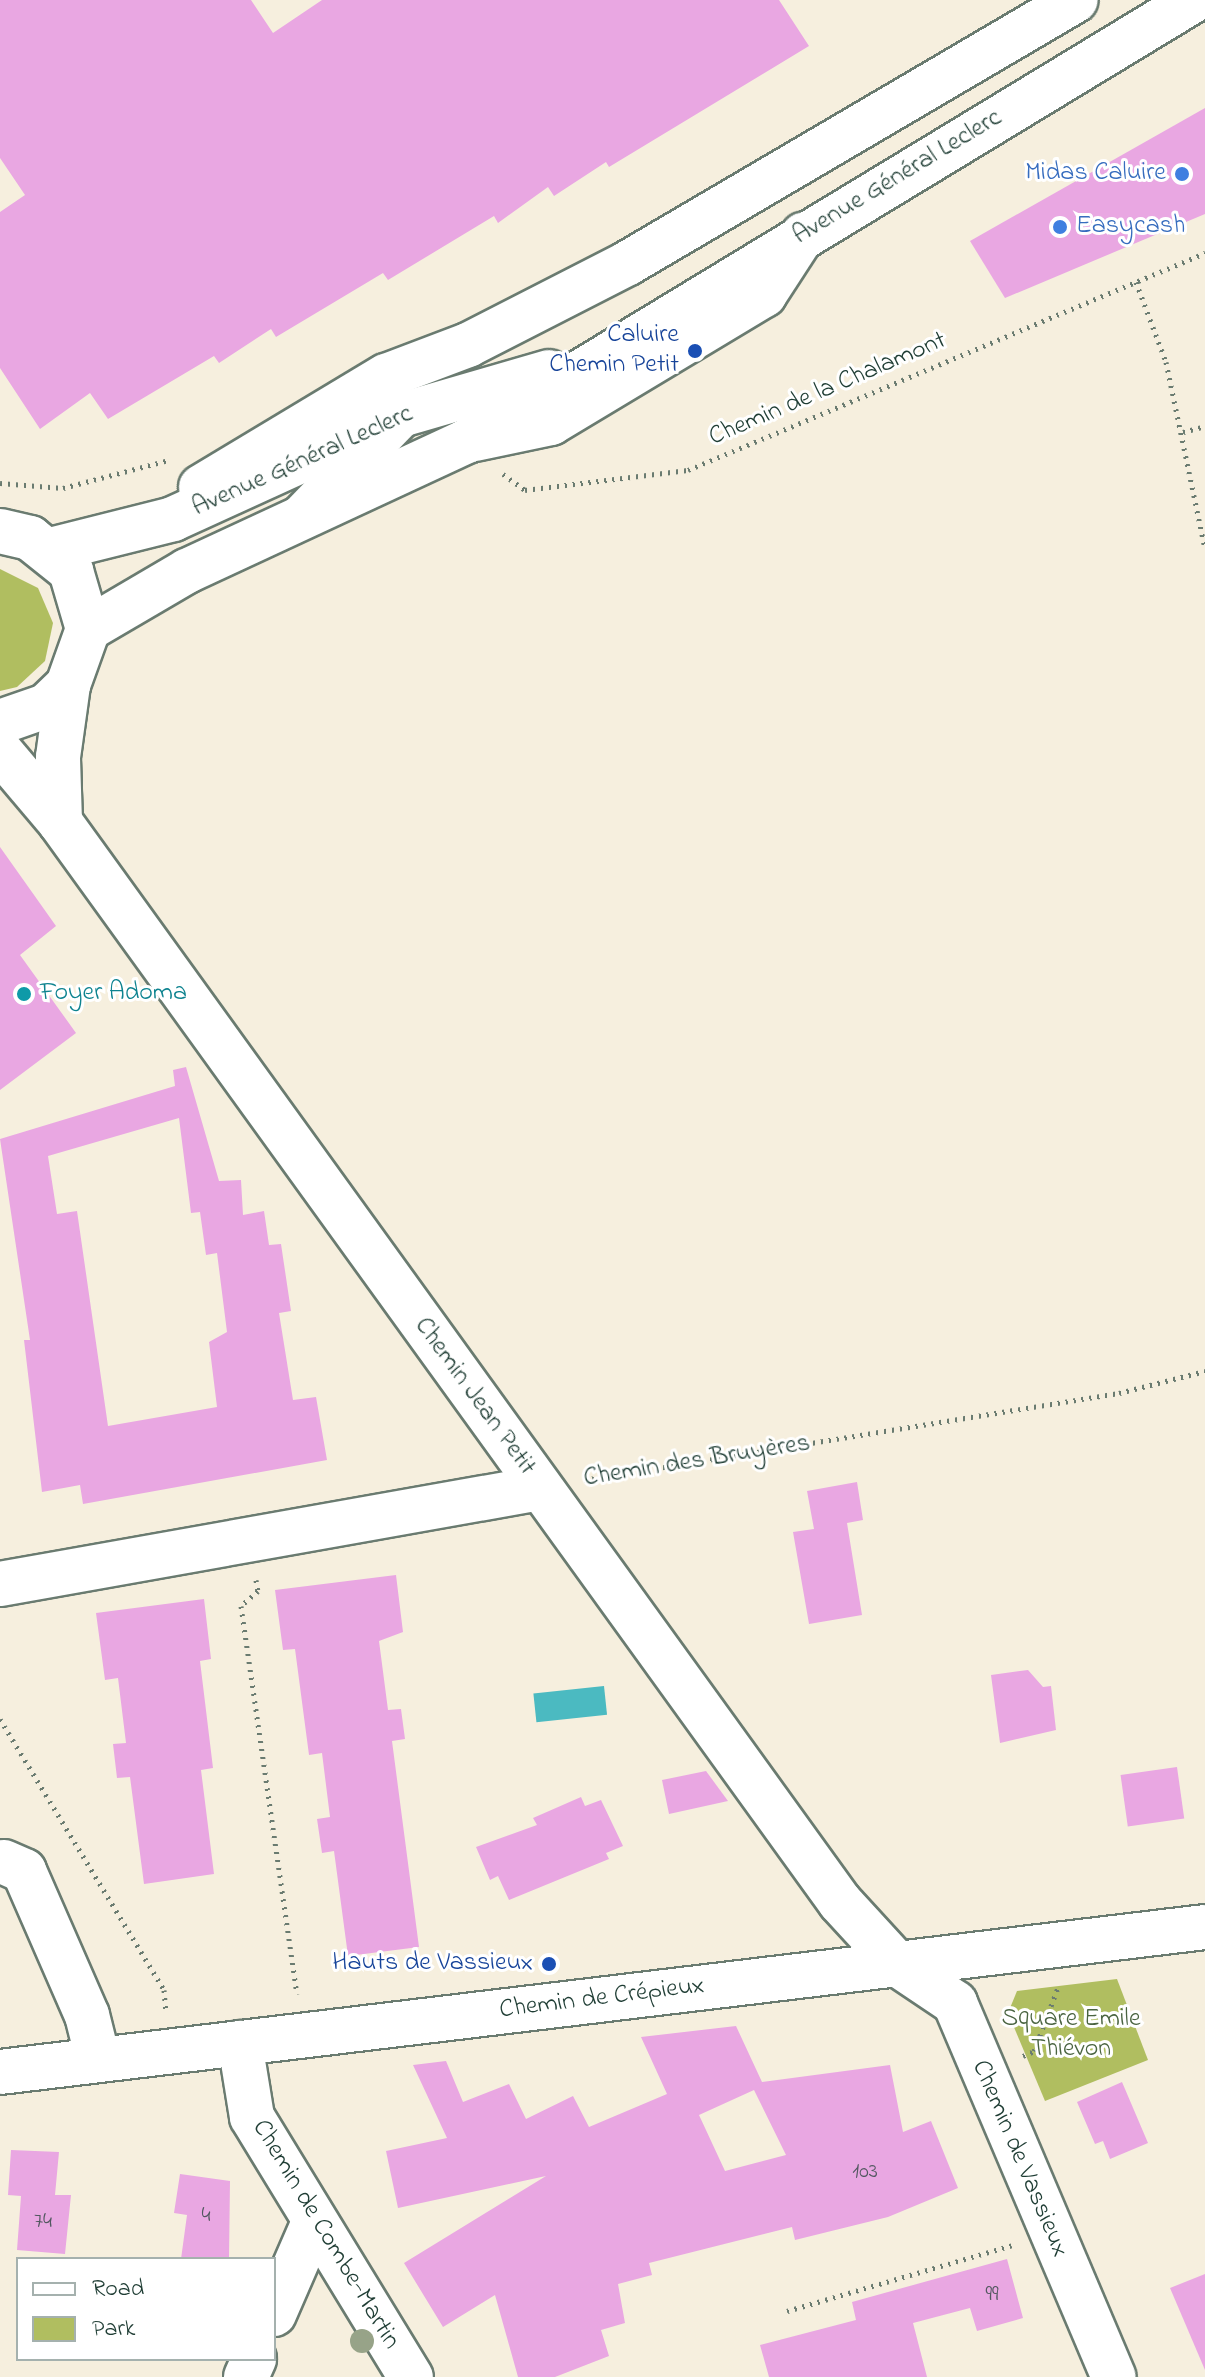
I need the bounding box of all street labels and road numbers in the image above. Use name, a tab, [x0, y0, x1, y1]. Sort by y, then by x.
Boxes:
street label: Avenue Général Leclerc	[788, 103, 1008, 253]
street label: Chemin de la Chalamont	[705, 326, 951, 454]
street label: Avenue Général Leclerc	[188, 399, 418, 525]
street label: Chemin Jean Petit	[406, 1312, 542, 1482]
street label: Chemin des Bruyères	[582, 1429, 812, 1495]
street label: Chemin de Crépieux	[498, 1971, 706, 2027]
street label: Chemin de Vassieux	[963, 2056, 1075, 2262]
street label: Chemin de Combe-Martin	[244, 2114, 406, 2356]

